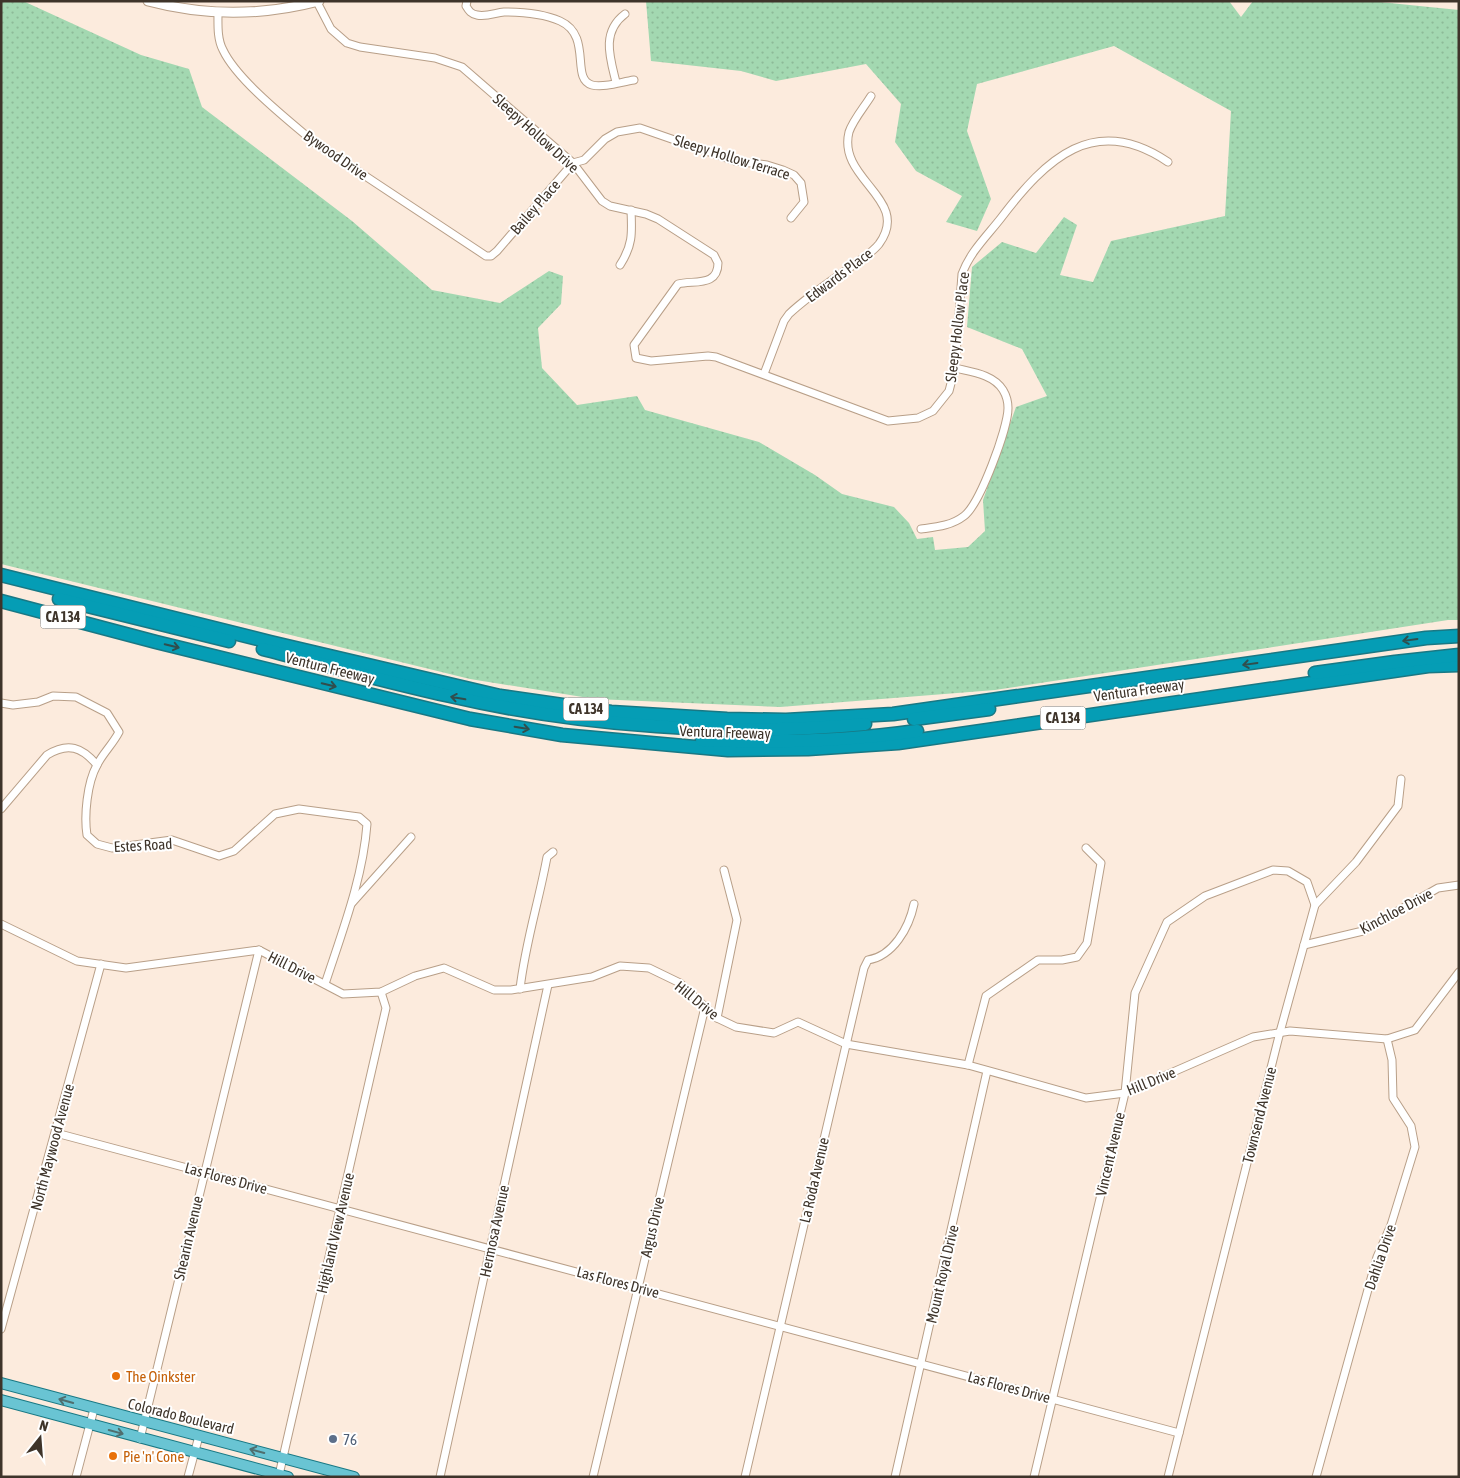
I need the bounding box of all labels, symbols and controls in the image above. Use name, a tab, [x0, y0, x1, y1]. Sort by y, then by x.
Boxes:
street label: Sleepy Hollow Drive	[490, 90, 582, 176]
street label: Bywood Drive	[301, 127, 372, 183]
street label: Sleepy Hollow Terrace	[672, 131, 792, 183]
street label: Bailey Place	[507, 176, 563, 238]
street label: Edwards Place	[802, 244, 876, 306]
street label: Sleepy Hollow Place	[942, 271, 972, 383]
road number: CA 134	[40, 606, 86, 628]
one-way arrow	[1403, 636, 1419, 646]
one-way arrow	[163, 641, 179, 651]
street label: Ventura Freeway	[284, 649, 376, 687]
one-way arrow	[1242, 660, 1258, 670]
street label: Ventura Freeway	[1093, 675, 1185, 705]
one-way arrow	[321, 681, 337, 690]
one-way arrow	[450, 692, 466, 702]
road number: CA 134	[564, 698, 608, 721]
road number: CA 134	[1040, 706, 1086, 730]
street label: Ventura Freeway	[679, 722, 771, 742]
one-way arrow	[514, 724, 530, 734]
street label: Estes Road	[113, 835, 173, 855]
street label: Kinchloe Drive	[1357, 885, 1435, 937]
street label: Hill Drive	[265, 948, 319, 986]
street label: Hill Drive	[672, 977, 722, 1023]
street label: Hill Drive	[1124, 1063, 1178, 1098]
street label: Townsend Avenue	[1239, 1065, 1279, 1165]
street label: North Maywood Avenue	[27, 1082, 77, 1212]
street label: Vincent Avenue	[1092, 1110, 1128, 1198]
street label: La Roda Avenue	[796, 1135, 832, 1224]
street label: Las Flores Drive	[183, 1159, 269, 1197]
street label: Highland View Avenue	[313, 1171, 357, 1295]
street label: Hermosa Avenue	[476, 1183, 512, 1279]
street label: Shearin Avenue	[170, 1194, 206, 1282]
street label: Argus Drive	[637, 1195, 667, 1259]
street label: Dahlia Drive	[1361, 1222, 1399, 1292]
street label: Mount Royal Drive	[922, 1223, 962, 1325]
street label: Las Flores Drive	[575, 1263, 661, 1301]
place label: The Oinkster	[126, 1368, 196, 1385]
street label: Las Flores Drive	[966, 1368, 1052, 1406]
marker: The Oinkster	[110, 1370, 122, 1382]
street label: Colorado Boulevard	[126, 1395, 236, 1437]
one-way arrow	[58, 1396, 74, 1405]
north arrow	[15, 1413, 65, 1463]
text: N	[38, 1417, 50, 1434]
one-way arrow	[107, 1428, 123, 1437]
place label: 76	[343, 1431, 357, 1448]
marker: 76	[327, 1433, 339, 1445]
one-way arrow	[249, 1446, 265, 1455]
place label: Pie 'n' Cone	[123, 1448, 184, 1465]
marker: Pie 'n' Cone	[107, 1450, 119, 1462]

